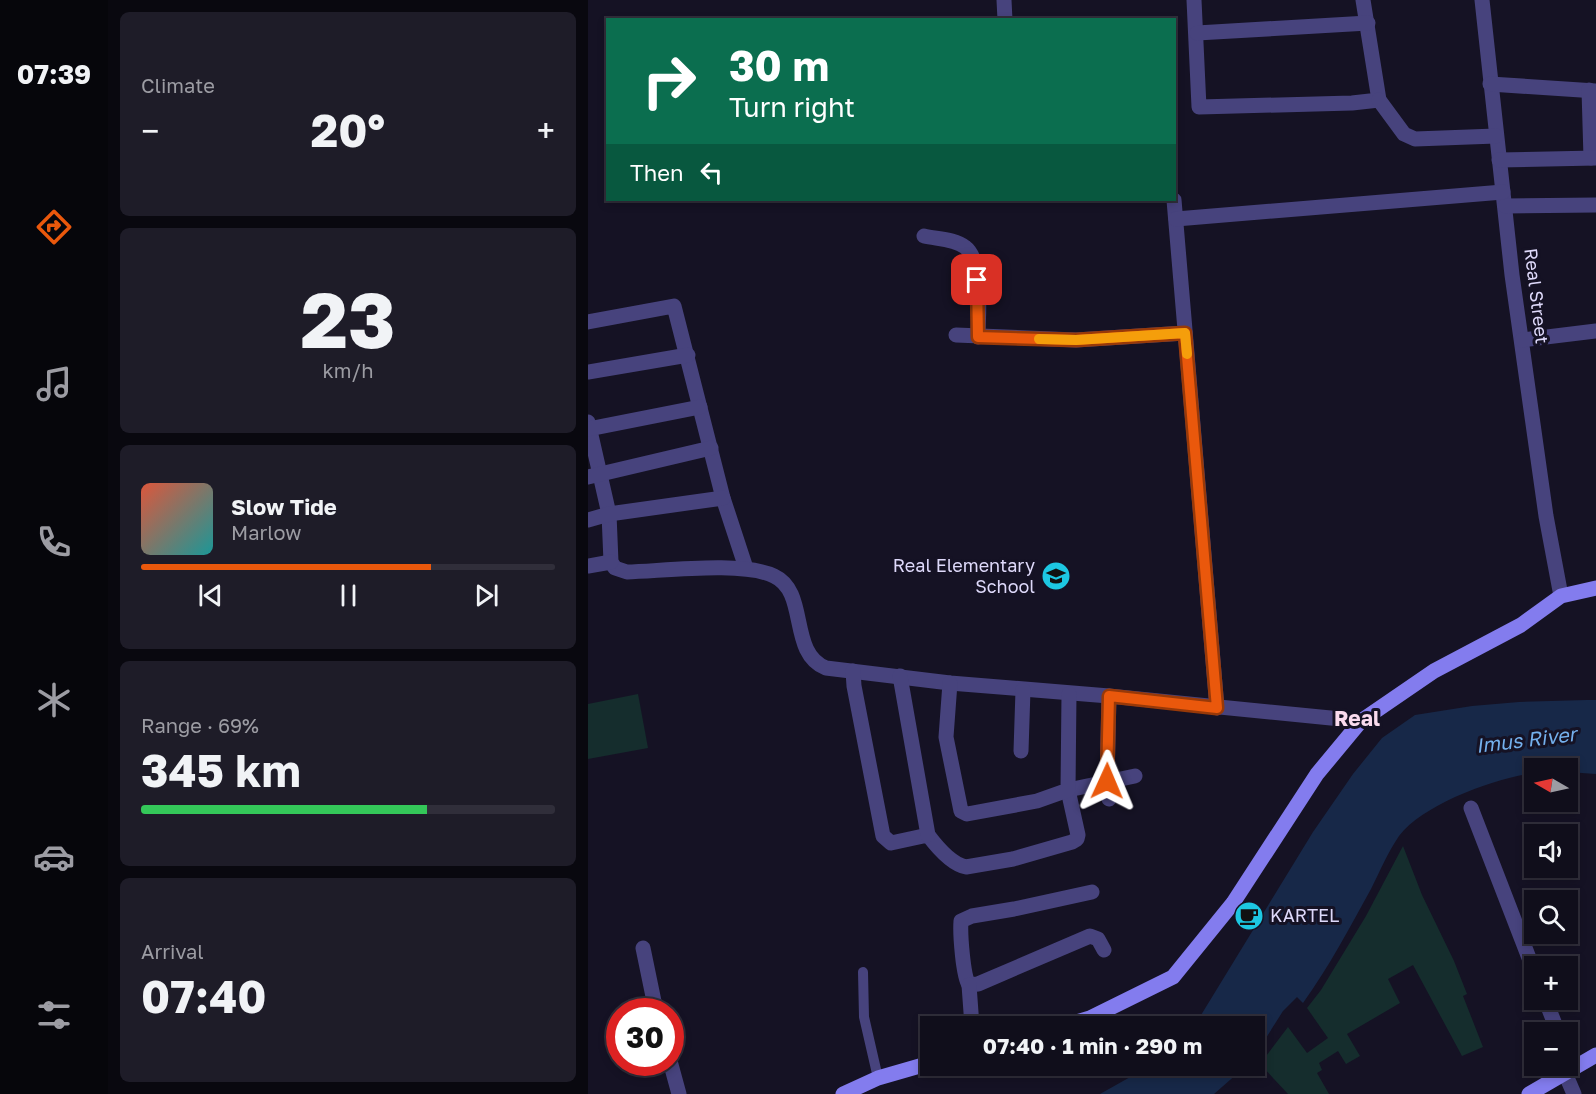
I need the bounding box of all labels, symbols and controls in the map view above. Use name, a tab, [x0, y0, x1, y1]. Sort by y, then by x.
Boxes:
text: 30 m	[729, 40, 829, 90]
icon: right	[630, 42, 708, 120]
text: 07:39	[17, 58, 91, 90]
text: Climate	[141, 73, 215, 97]
text: Turn right	[729, 91, 855, 123]
text: 20°	[311, 103, 385, 157]
text: −	[141, 111, 159, 150]
text: +	[537, 111, 555, 150]
icon: left	[695, 156, 728, 189]
text: Then	[630, 159, 683, 186]
icon: directions	[33, 206, 75, 248]
street label: Real Street	[1520, 247, 1554, 345]
pin	[951, 254, 1002, 305]
icon: arrive	[960, 263, 993, 296]
text: 23	[300, 272, 396, 365]
text: km/h	[323, 358, 373, 382]
icon: music	[33, 363, 75, 405]
text: Slow Tide	[231, 493, 337, 520]
text: Marlow	[231, 520, 302, 544]
icon: phone	[33, 521, 75, 563]
place label: Real Elementary School	[893, 554, 1035, 597]
school or university icon: Real Elementary School	[1040, 560, 1072, 592]
icon: previous	[194, 579, 227, 612]
icon: pause	[332, 579, 365, 612]
icon: next	[470, 579, 503, 612]
icon: climate	[33, 679, 75, 721]
district label: Real	[1334, 705, 1380, 731]
text: Range · 69%	[141, 713, 259, 737]
water label: Imus River	[1474, 721, 1581, 757]
text: 345 km	[141, 743, 301, 797]
position arrow	[1075, 749, 1139, 813]
north arrow	[1524, 758, 1578, 812]
map controls	[1524, 758, 1578, 1076]
button: sound	[1524, 824, 1578, 878]
icon: car	[33, 836, 75, 878]
button: search	[1524, 890, 1578, 944]
cafe icon: KARTEL	[1233, 900, 1265, 932]
place label: KARTEL	[1270, 904, 1339, 926]
text: Arrival	[141, 939, 204, 963]
button: +	[1524, 956, 1578, 1010]
text: 07:40	[141, 969, 267, 1023]
icon: filters	[33, 994, 75, 1036]
speed limit sign: 30	[606, 998, 684, 1076]
button: −	[1524, 1022, 1578, 1076]
text: 07:40 · 1 min · 290 m	[983, 1032, 1202, 1059]

